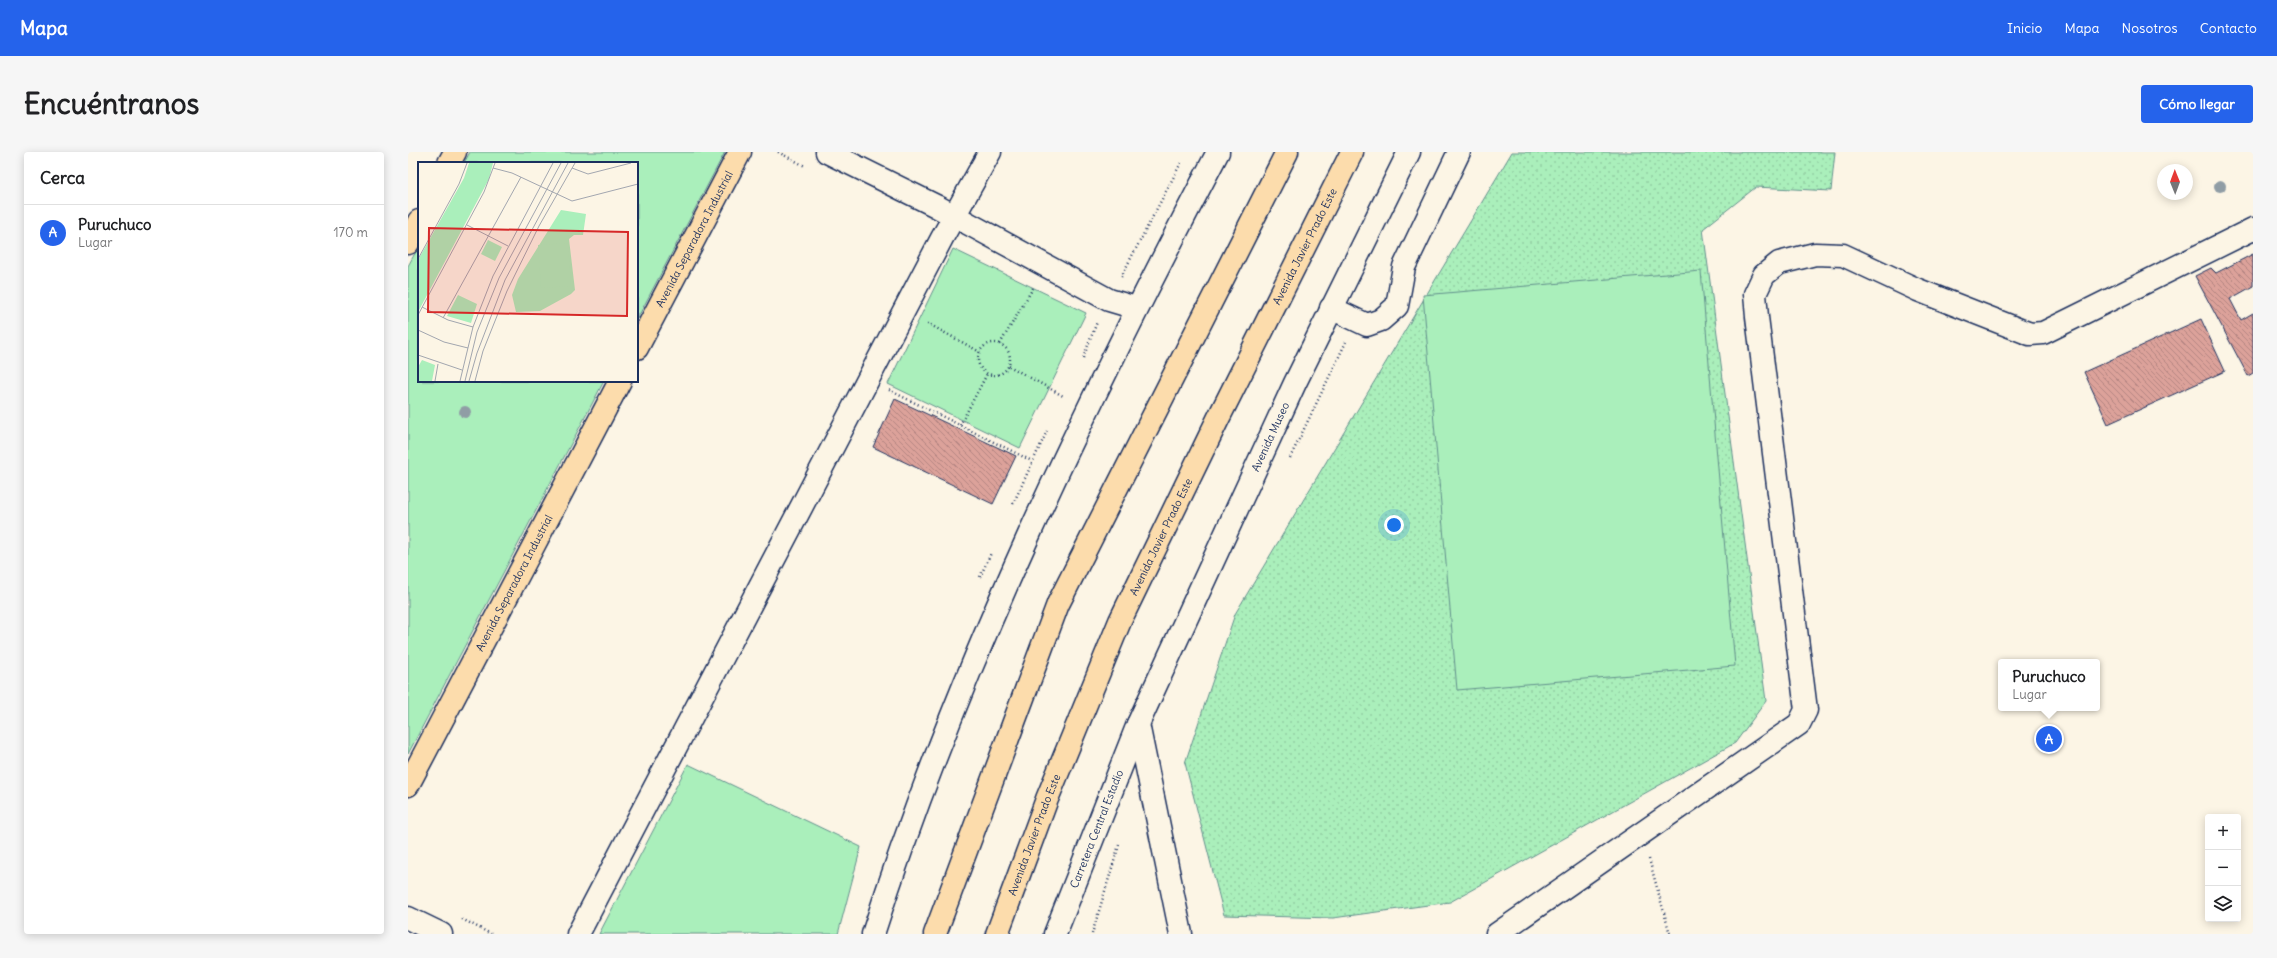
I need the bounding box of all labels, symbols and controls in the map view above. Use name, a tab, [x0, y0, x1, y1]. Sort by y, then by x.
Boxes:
text: Mapa	[20, 16, 68, 40]
text: Inicio	[2007, 19, 2042, 37]
text: Mapa	[2064, 19, 2100, 37]
text: Nosotros	[2122, 19, 2178, 37]
text: Contacto	[2200, 19, 2257, 37]
button: Cómo llegar	[2141, 85, 2253, 123]
text: Encuéntranos	[24, 86, 199, 122]
inset map	[418, 162, 638, 382]
north arrow	[2157, 164, 2193, 200]
text: Cerca	[40, 167, 85, 189]
street label: Avenida Separadora Industrial	[653, 169, 736, 310]
street label: Avenida Javier Prado Este	[1269, 186, 1340, 307]
text: Puruchuco	[78, 215, 151, 234]
text: A	[49, 224, 57, 241]
text: 170 m	[333, 224, 368, 241]
text: Lugar	[78, 234, 112, 251]
street label: Avenida Museo	[1248, 400, 1292, 474]
street label: Avenida Javier Prado Este	[1126, 476, 1195, 598]
street label: Avenida Separadora Industrial	[472, 512, 555, 654]
your location	[1384, 515, 1404, 535]
popup	[1998, 659, 2100, 711]
text: Puruchuco	[2012, 667, 2086, 686]
text: Lugar	[2012, 686, 2047, 703]
pin: A	[2036, 724, 2062, 754]
street label: Carretera Central Estadio	[1067, 768, 1126, 890]
street label: Avenida Javier Prado Este	[1005, 772, 1064, 897]
map controls	[2205, 814, 2241, 922]
button: +	[2205, 814, 2241, 850]
button: −	[2205, 850, 2241, 886]
button: layers	[2205, 886, 2241, 922]

